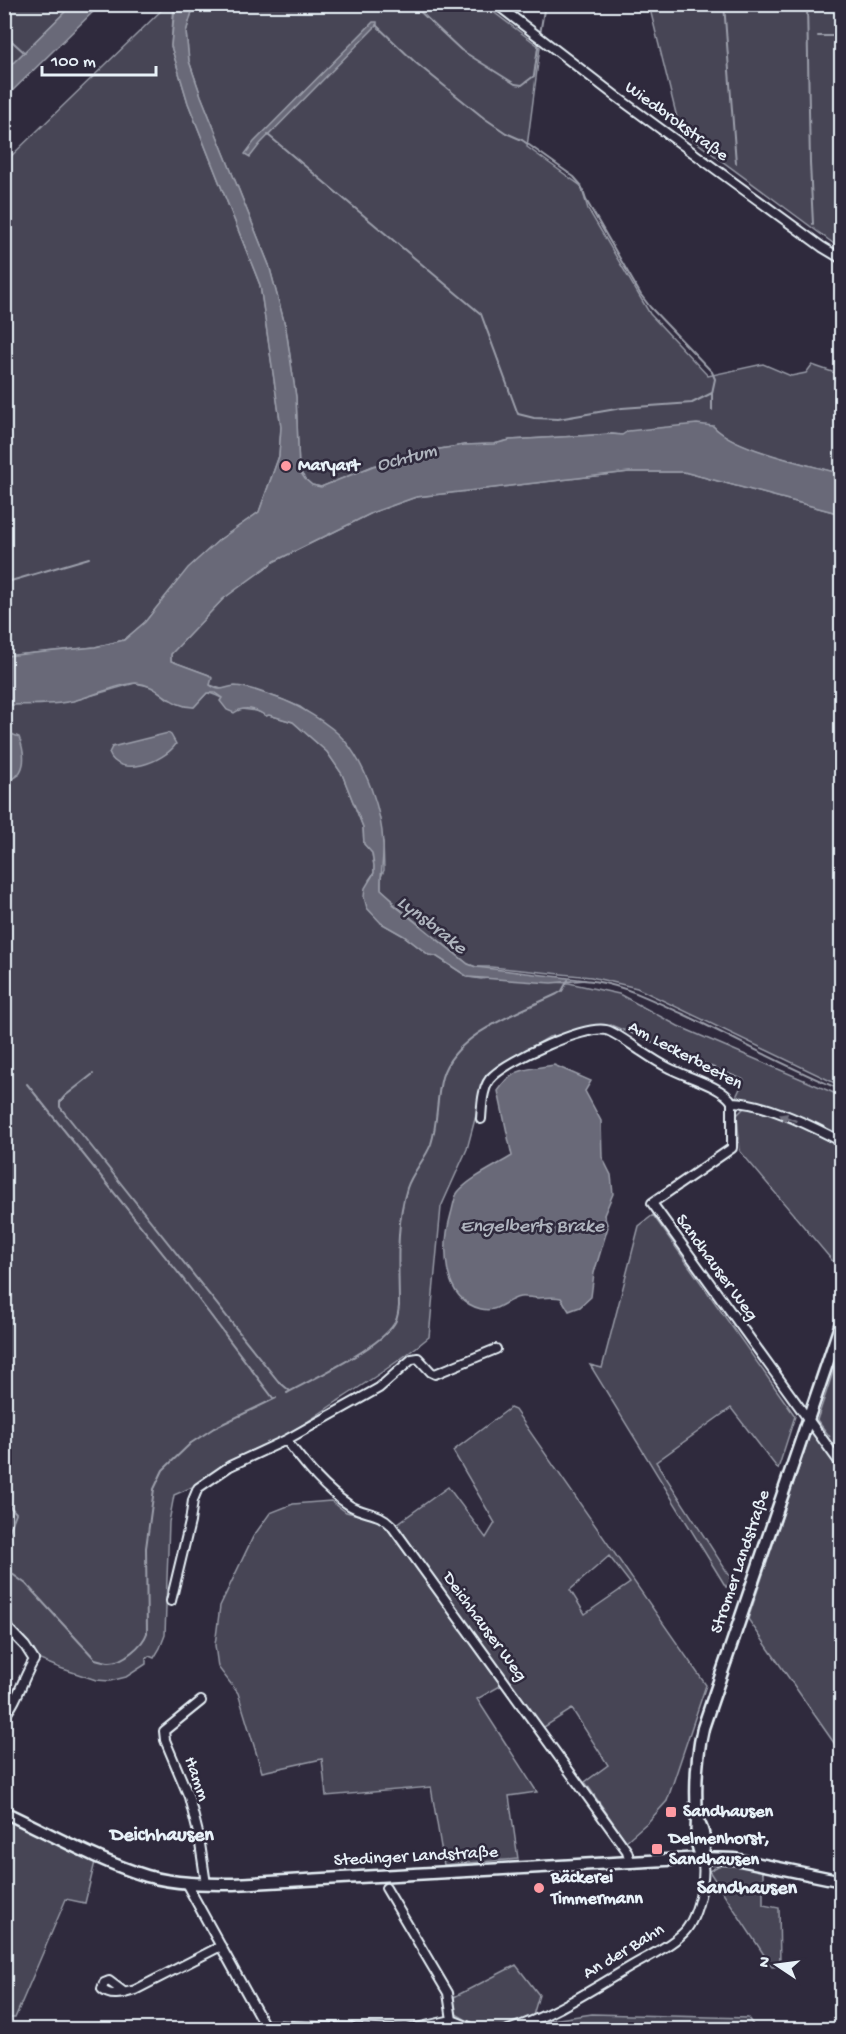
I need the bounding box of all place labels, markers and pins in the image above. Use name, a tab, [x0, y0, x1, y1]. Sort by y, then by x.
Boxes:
place label: Maryart	[298, 456, 361, 477]
marker: Maryart	[279, 459, 293, 473]
place label: Sandhausen	[683, 1802, 773, 1823]
marker: Sandhausen	[664, 1805, 678, 1819]
place label: Delmenhorst, Sandhausen	[667, 1829, 770, 1871]
marker: Delmenhorst, Sandhausen	[650, 1842, 664, 1856]
place label: Bäckerei Timmermann	[549, 1868, 643, 1910]
marker: Bäckerei Timmermann	[532, 1881, 546, 1895]

